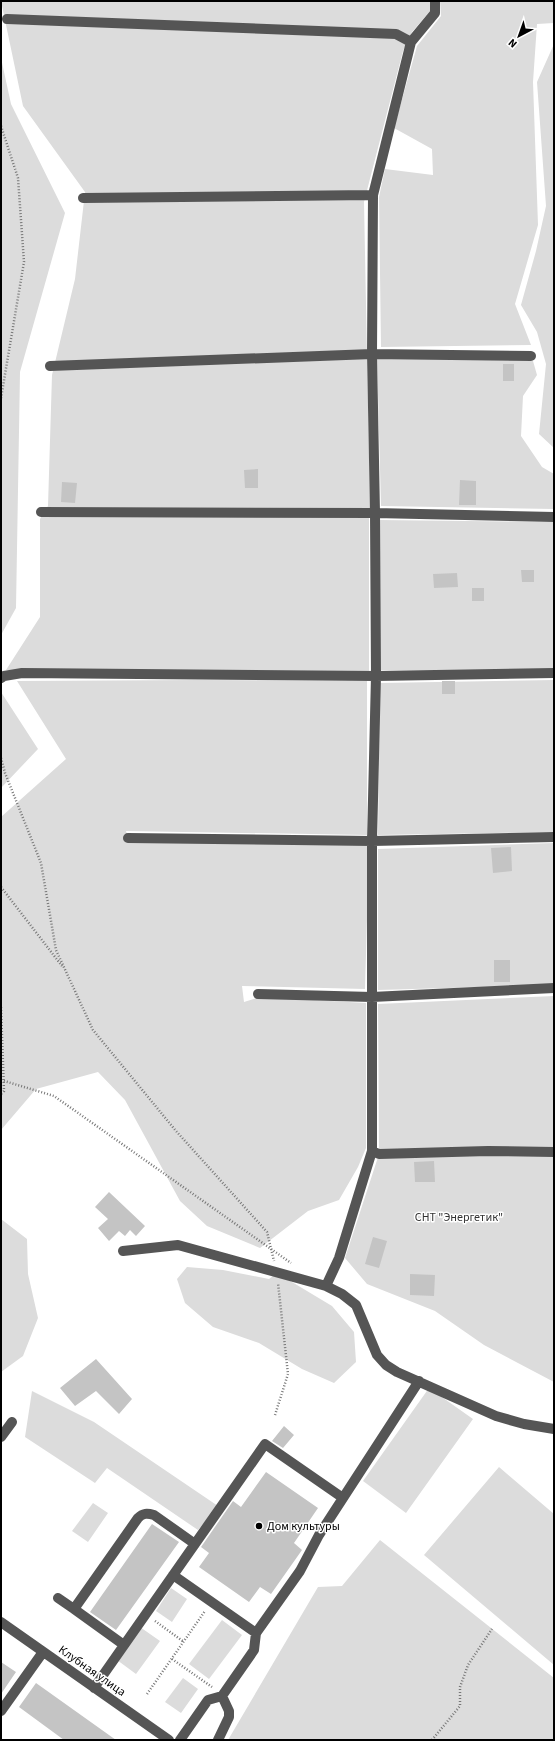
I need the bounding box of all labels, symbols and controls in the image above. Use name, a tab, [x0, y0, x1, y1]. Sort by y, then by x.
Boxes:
north arrow	[499, 16, 539, 56]
text: N	[505, 35, 520, 51]
park label: СНТ "Энергетик"	[415, 1209, 503, 1226]
place label: Дом культуры	[267, 1518, 340, 1535]
marker: Дом культуры	[254, 1521, 264, 1531]
street label: Клубная улица	[55, 1642, 129, 1700]

